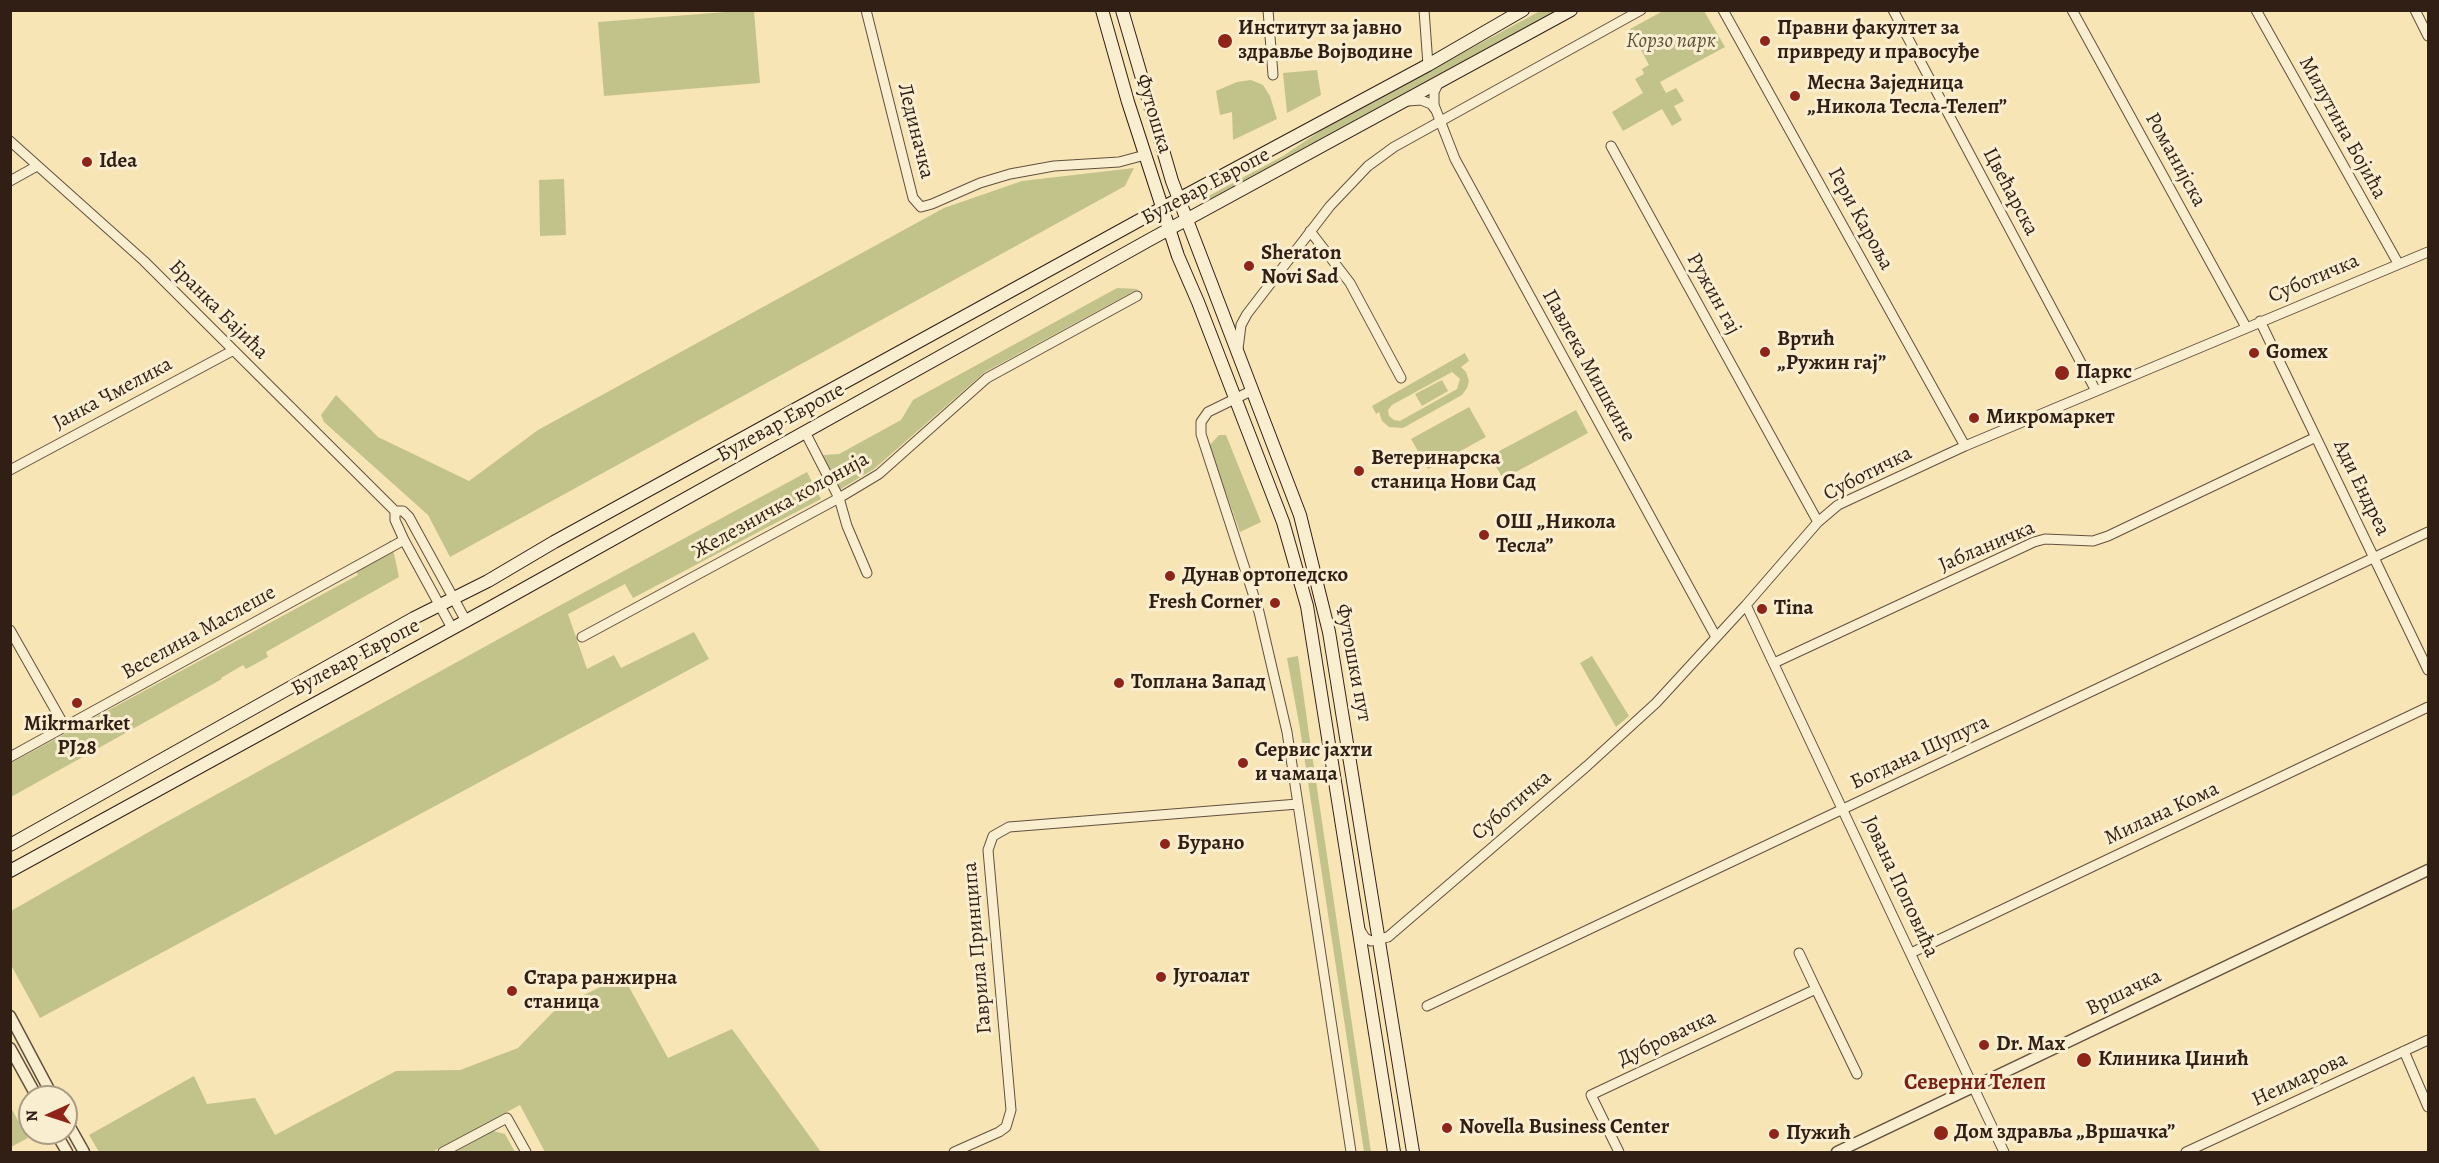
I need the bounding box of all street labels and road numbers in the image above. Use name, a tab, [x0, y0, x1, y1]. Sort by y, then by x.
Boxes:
street label: Милутина Бојића	[2292, 52, 2392, 204]
street label: Футошка	[1129, 71, 1177, 157]
street label: Лединачка	[891, 81, 939, 181]
street label: Романијска	[2139, 108, 2211, 212]
street label: Булевар Европе	[1137, 143, 1275, 231]
street label: Цвећарска	[1976, 144, 2044, 240]
street label: Гери Кароља	[1821, 163, 1899, 275]
street label: Ружин гај	[1680, 249, 1746, 339]
street label: Суботичка	[2265, 249, 2363, 309]
street label: Бранка Бајића	[163, 255, 273, 365]
street label: Павлека Мишкине	[1536, 285, 1640, 447]
street label: Јанка Чмелика	[49, 352, 177, 436]
street label: Булевар Европе	[713, 378, 849, 468]
street label: Ади Ендреа	[2327, 436, 2395, 540]
street label: Суботичка	[1820, 441, 1916, 507]
street label: Железничка колонија	[688, 447, 874, 565]
street label: Јабланичка	[1935, 516, 2039, 578]
street label: Веселина Маслеше	[118, 580, 280, 686]
street label: Футошки пут	[1329, 602, 1377, 724]
street label: Булевар Европе	[287, 614, 425, 702]
street label: Богдана Шупута	[1847, 710, 1993, 796]
street label: Суботичка	[1467, 766, 1557, 846]
street label: Милана Кома	[2101, 777, 2223, 851]
street label: Јована Поповића	[1856, 812, 1944, 962]
street label: Гаврила Принципа	[958, 861, 998, 1035]
street label: Вршачка	[2082, 964, 2166, 1022]
street label: Дубровачка	[1614, 1005, 1720, 1073]
street label: Неимарова	[2248, 1047, 2352, 1113]

